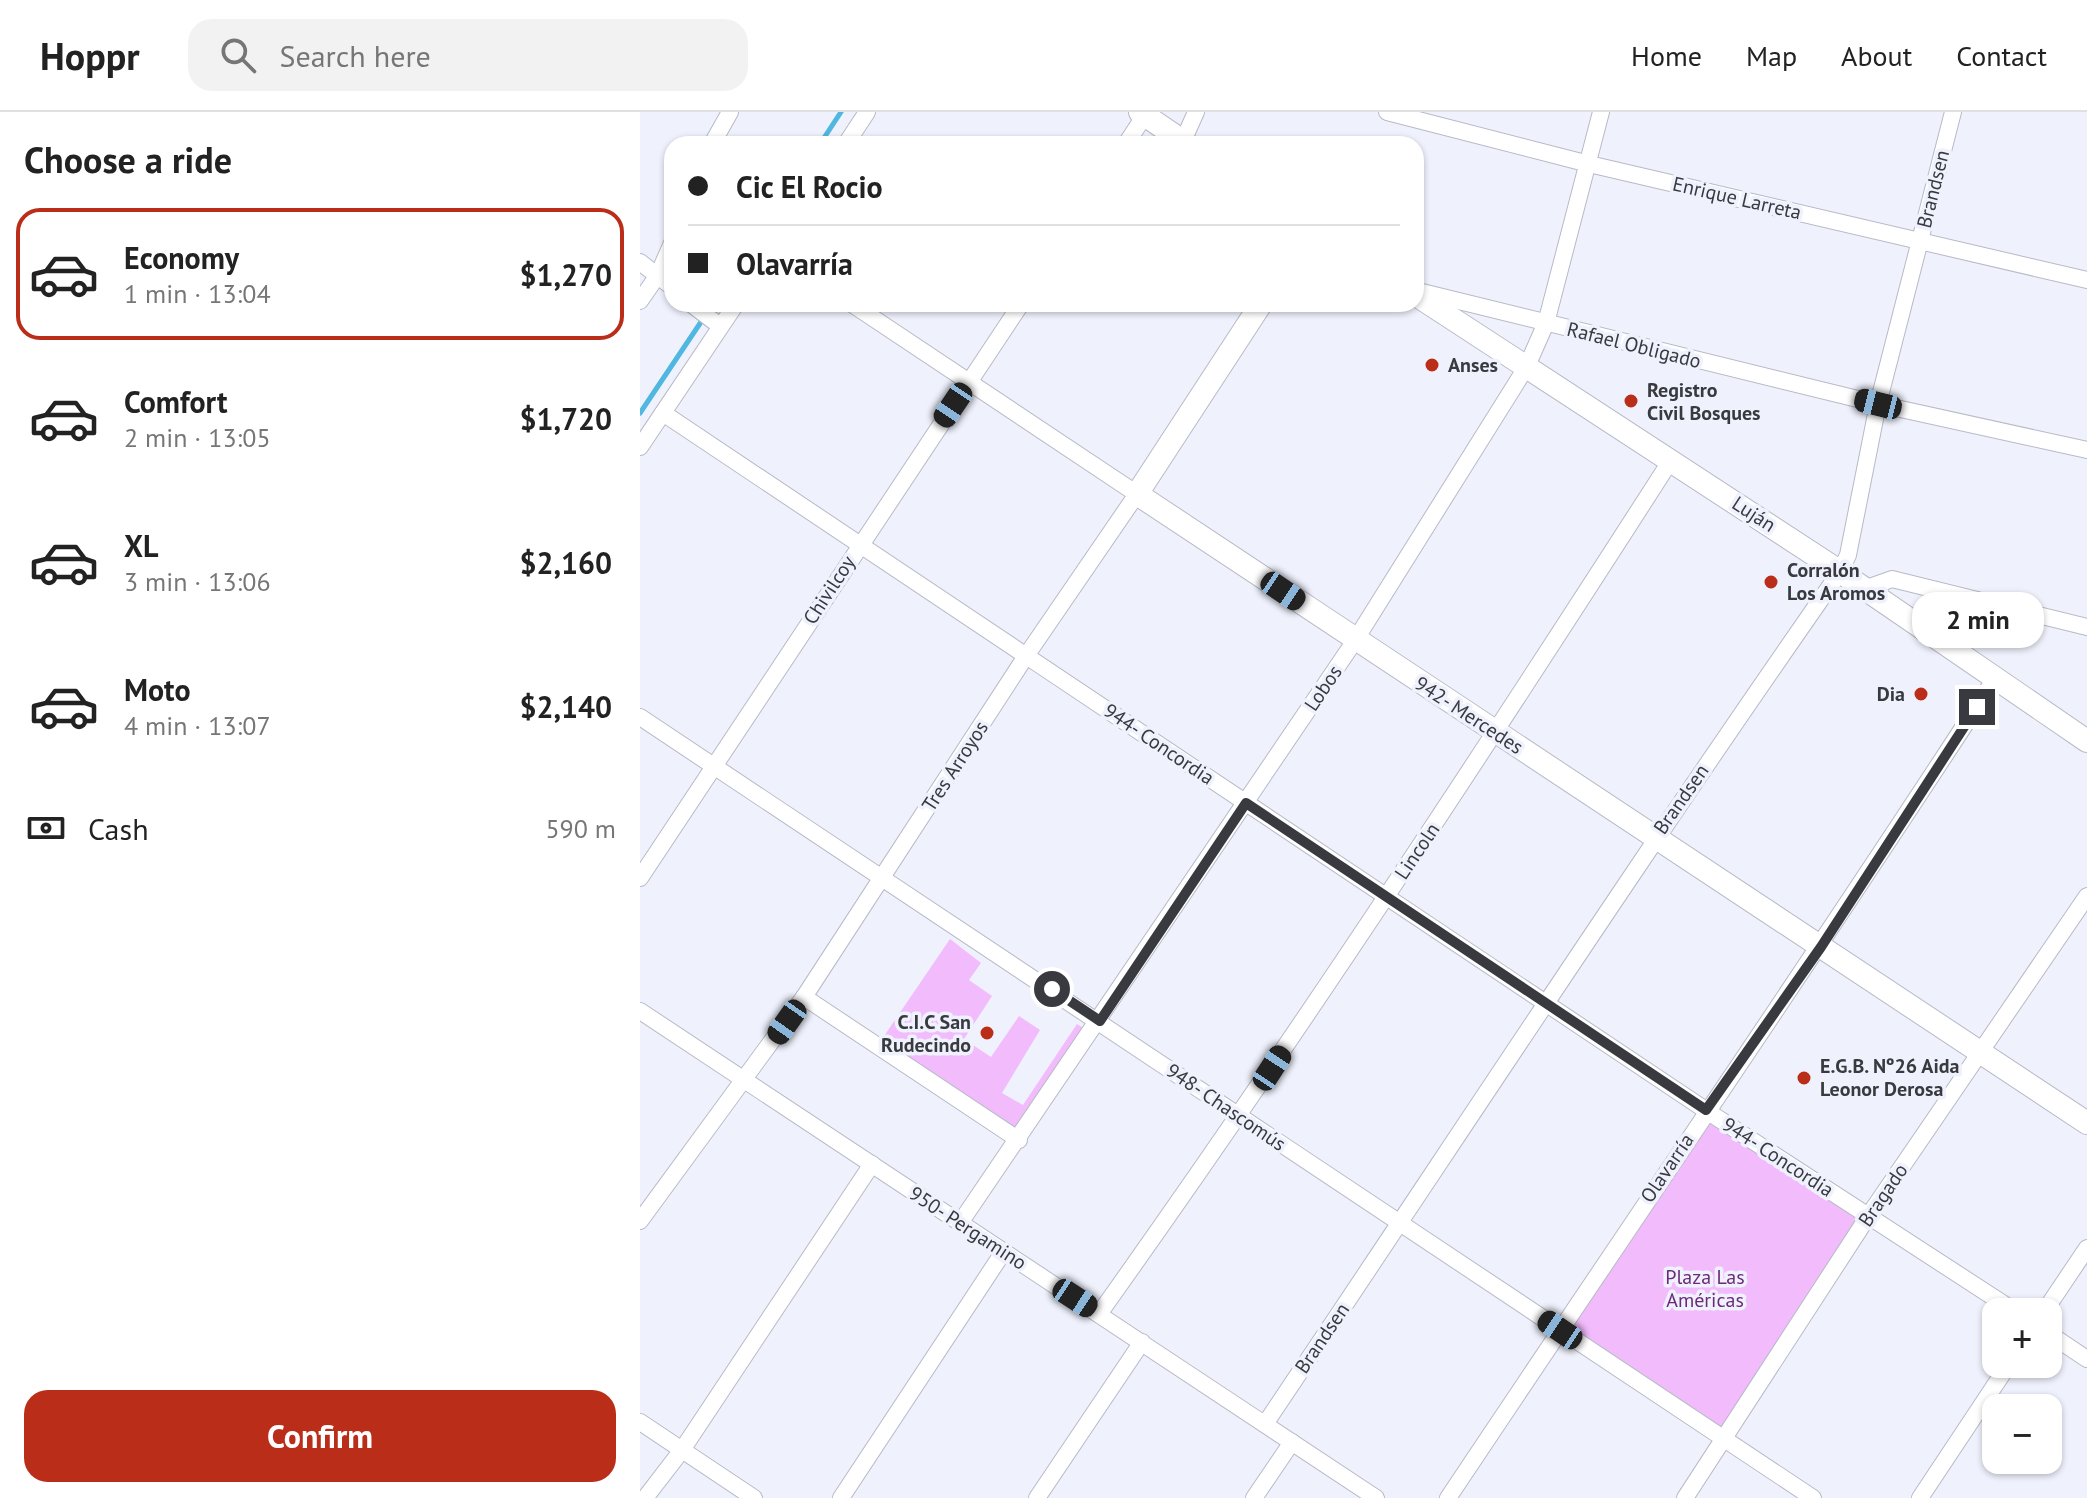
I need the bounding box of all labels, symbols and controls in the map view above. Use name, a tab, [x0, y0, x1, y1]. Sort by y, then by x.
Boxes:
search box	[188, 19, 748, 91]
text: Hoppr	[40, 31, 140, 80]
icon: search	[216, 33, 260, 77]
text: Search here	[280, 36, 431, 75]
text: Home	[1631, 37, 1702, 74]
text: Map	[1746, 37, 1797, 74]
text: About	[1841, 37, 1912, 74]
text: Contact	[1956, 37, 2047, 74]
text: Choose a ride	[24, 136, 232, 183]
street label: Brandsen	[1911, 147, 1955, 231]
text: Cic El Rocio	[736, 167, 883, 206]
street label: Enrique Larreta	[1670, 171, 1804, 225]
icon: car	[28, 238, 100, 310]
text: Economy	[124, 238, 239, 277]
text: Olavarría	[736, 244, 853, 283]
text: $1,270	[519, 255, 612, 294]
text: 1 min · 13:04	[124, 277, 271, 310]
street label: Rafael Obligado	[1564, 316, 1704, 374]
place label: Anses	[1448, 352, 1498, 378]
marker: Anses	[1423, 356, 1441, 374]
place label: Registro Civil Bosques	[1647, 377, 1761, 426]
car	[930, 378, 976, 432]
icon: car	[28, 382, 100, 454]
text: Comfort	[124, 382, 227, 421]
car	[1852, 387, 1904, 421]
marker: Registro Civil Bosques	[1622, 392, 1640, 410]
text: $1,720	[519, 399, 612, 438]
text: 2 min · 13:05	[124, 421, 271, 454]
street label: Luján	[1727, 490, 1781, 538]
icon: car	[28, 526, 100, 598]
text: XL	[124, 526, 158, 565]
text: $2,160	[519, 543, 612, 582]
street label: Chivilcoy	[797, 550, 861, 629]
place label: Corralón Los Aromos	[1787, 557, 1885, 606]
text: 3 min · 13:06	[124, 565, 271, 598]
car	[1256, 568, 1310, 614]
marker: Corralón Los Aromos	[1762, 573, 1780, 591]
callout: 2 min	[1911, 591, 2043, 647]
text: 2 min	[1946, 603, 2010, 636]
street label: Lobos	[1298, 660, 1348, 716]
icon: car	[28, 670, 100, 742]
text: Moto	[124, 670, 191, 709]
street label: 942- Mercedes	[1410, 670, 1528, 760]
place label: Dia	[1877, 681, 1905, 707]
marker: Dia	[1912, 685, 1930, 703]
text: $2,140	[519, 687, 612, 726]
route end	[1959, 689, 1995, 725]
street label: 944- Concordia	[1099, 697, 1219, 791]
text: 4 min · 13:07	[124, 709, 271, 742]
street label: Tres Arroyos	[916, 716, 994, 816]
street label: Brandsen	[1648, 759, 1714, 839]
icon: cash	[24, 806, 68, 850]
text: Cash	[88, 809, 149, 848]
text: 590 m	[545, 812, 616, 845]
street label: Lincoln	[1389, 818, 1445, 884]
route start	[1034, 971, 1070, 1007]
car	[763, 995, 811, 1049]
place label: C.I.C San Rudecindo	[881, 1009, 971, 1058]
marker: C.I.C San Rudecindo	[978, 1024, 996, 1042]
car	[1249, 1041, 1295, 1095]
place label: E.G.B. Nº26 Aida Leonor Derosa	[1820, 1053, 1960, 1102]
street label: 948- Chascomús	[1161, 1057, 1291, 1157]
marker: E.G.B. Nº26 Aida Leonor Derosa	[1795, 1069, 1813, 1087]
street label: 944- Concordia	[1717, 1111, 1839, 1203]
street label: Olavarría	[1634, 1128, 1700, 1208]
street label: Bragado	[1852, 1158, 1914, 1232]
street label: 950- Pergamino	[904, 1180, 1032, 1276]
park label: Plaza Las Américas	[1665, 1264, 1745, 1313]
car	[1048, 1275, 1102, 1321]
street label: Brandsen	[1289, 1298, 1355, 1378]
map controls	[1982, 1298, 2062, 1474]
button: +	[1982, 1298, 2062, 1378]
car	[1533, 1307, 1587, 1353]
button: Confirm	[24, 1390, 616, 1482]
button: −	[1982, 1394, 2062, 1474]

